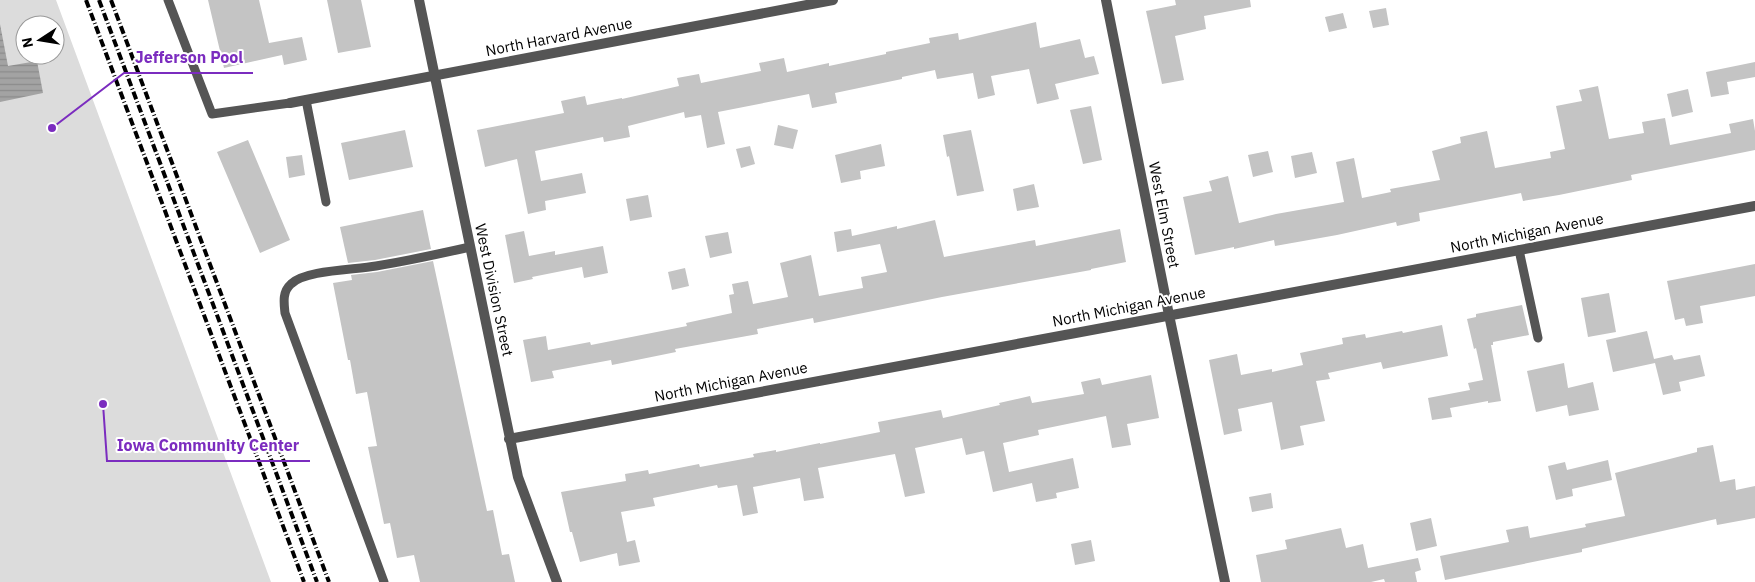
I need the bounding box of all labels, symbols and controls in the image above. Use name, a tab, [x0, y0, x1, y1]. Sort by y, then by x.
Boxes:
street label: North Harvard Avenue	[484, 13, 634, 60]
north arrow	[15, 15, 65, 65]
text: N	[17, 36, 37, 50]
callout: Jefferson Pool	[124, 42, 253, 73]
text: Jefferson Pool	[135, 47, 243, 67]
street label: West Elm Street	[1145, 160, 1184, 270]
street label: North Michigan Avenue	[1449, 208, 1605, 257]
street label: West Division Street	[471, 222, 518, 358]
street label: North Michigan Avenue	[1051, 282, 1207, 331]
street label: North Michigan Avenue	[653, 357, 809, 406]
callout: Iowa Community Center	[107, 430, 310, 461]
text: Iowa Community Center	[117, 435, 300, 455]

